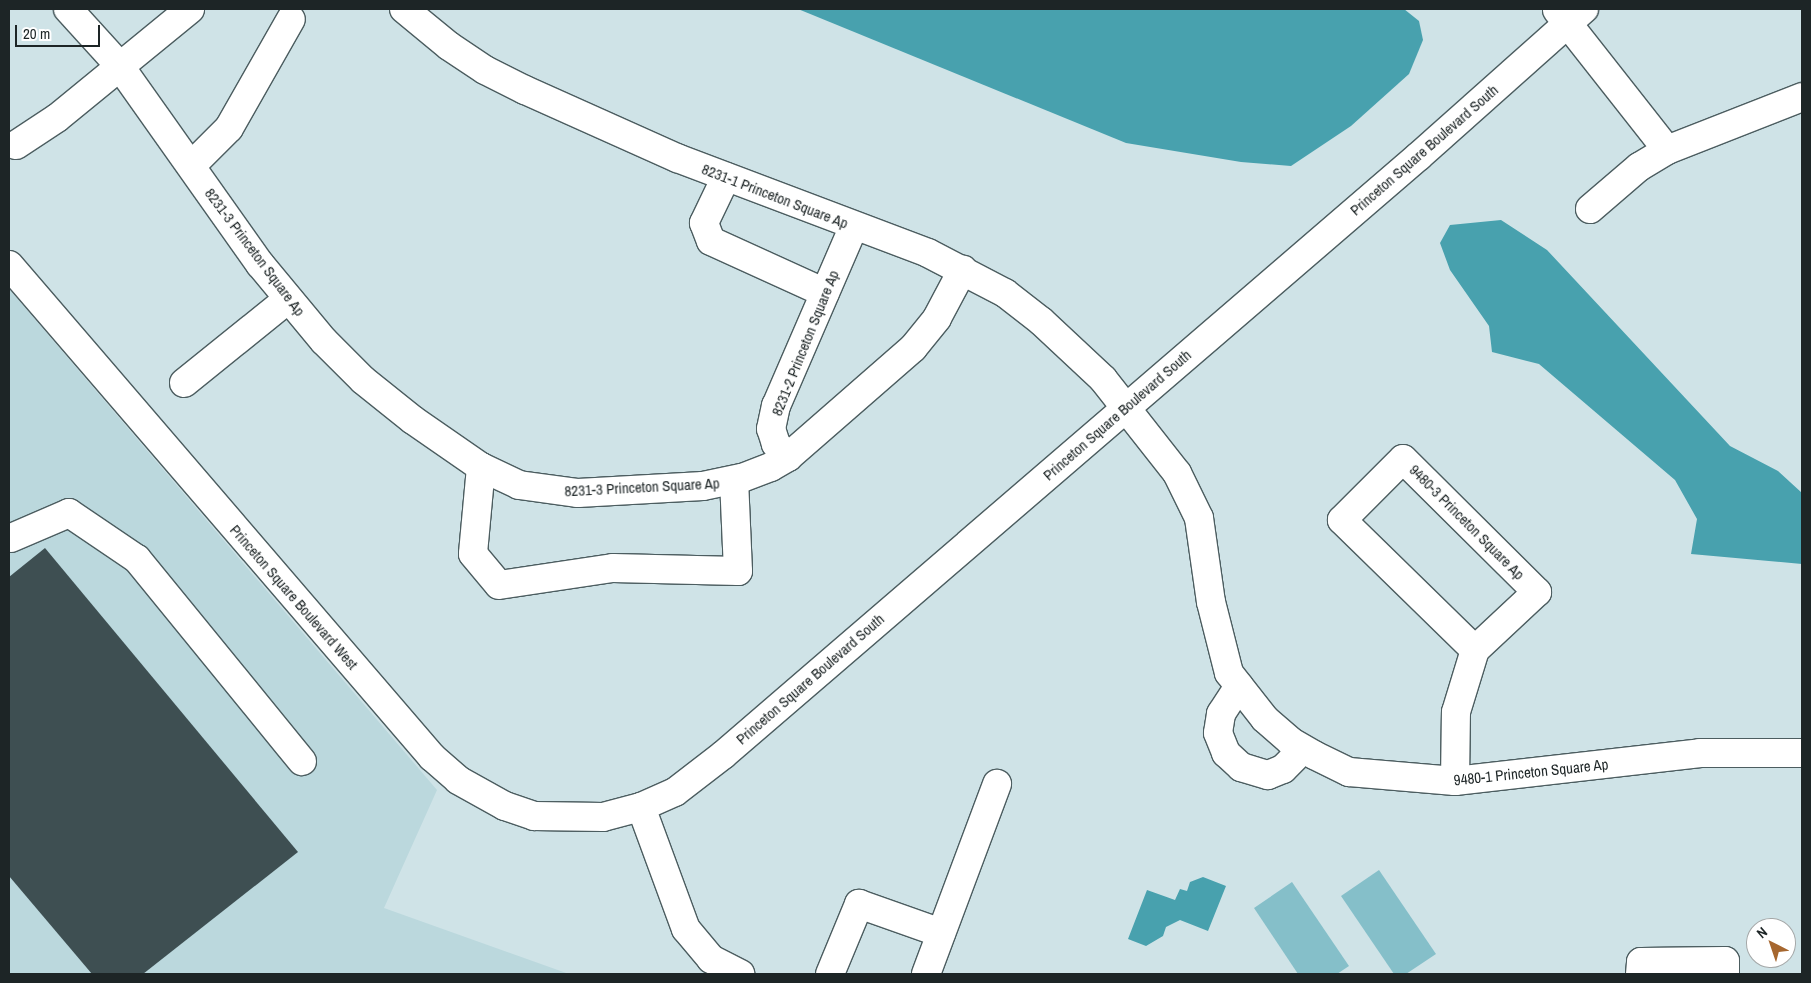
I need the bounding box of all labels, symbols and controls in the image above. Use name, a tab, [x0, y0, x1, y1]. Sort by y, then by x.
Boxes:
scale bar	[18, 15, 102, 47]
text: 20 m	[23, 23, 50, 44]
street label: Princeton Square Boulevard South	[1346, 81, 1502, 219]
street label: 8231-1 Princeton Square Ap	[699, 160, 851, 232]
street label: 8231-3 Princeton Square Ap	[201, 184, 309, 320]
street label: 8231-2 Princeton Square Ap	[767, 267, 843, 419]
street label: Princeton Square Boulevard South	[1039, 346, 1195, 484]
street label: 9480-3 Princeton Square Ap	[1406, 461, 1528, 583]
street label: 8231-3 Princeton Square Ap	[564, 474, 720, 500]
street label: Princeton Square Boulevard West	[226, 521, 362, 673]
street label: Princeton Square Boulevard South	[732, 610, 888, 748]
street label: 9480-1 Princeton Square Ap	[1453, 755, 1609, 789]
north arrow	[1746, 918, 1796, 968]
text: N	[1753, 923, 1771, 942]

